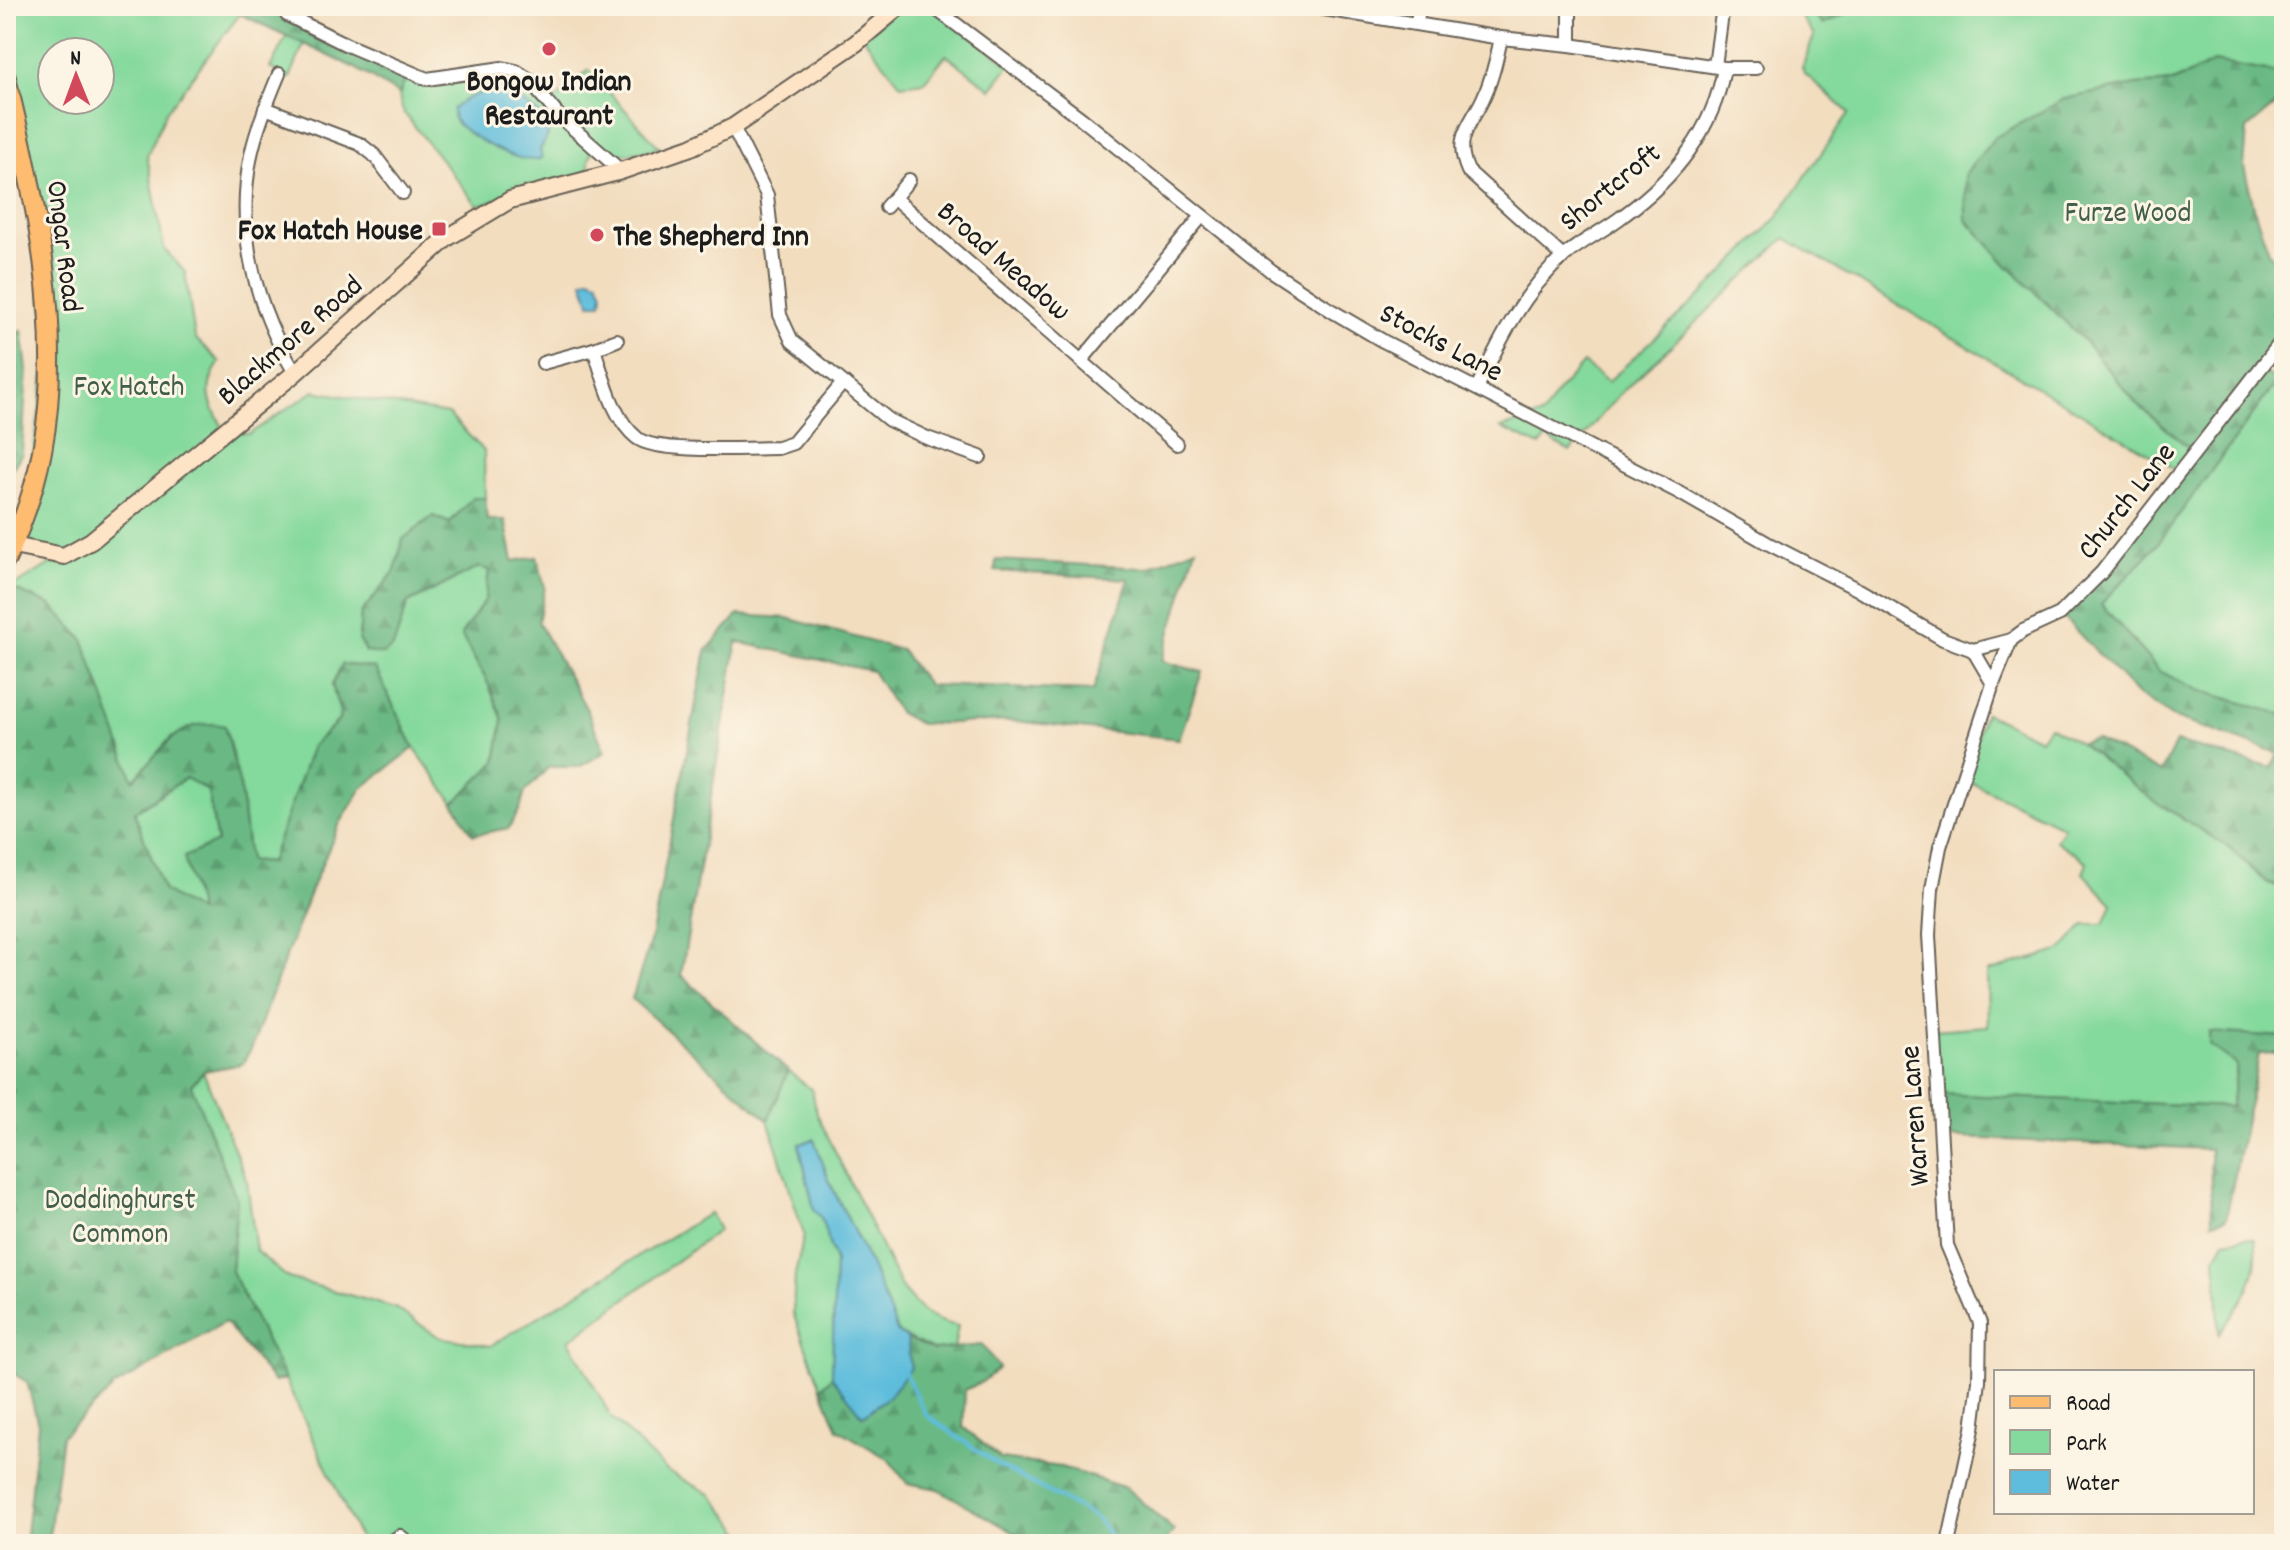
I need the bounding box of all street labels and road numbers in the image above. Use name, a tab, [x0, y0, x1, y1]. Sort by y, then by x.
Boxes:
street label: Shortcroft	[1551, 135, 1672, 244]
street label: Ongar Road	[32, 178, 91, 315]
street label: Broad Meadow	[926, 193, 1079, 334]
street label: Blackmore Road	[210, 267, 374, 418]
street label: Stocks Lane	[1370, 294, 1510, 396]
street label: Church Lane	[2069, 435, 2188, 571]
street label: Warren Lane	[1891, 1044, 1944, 1187]

